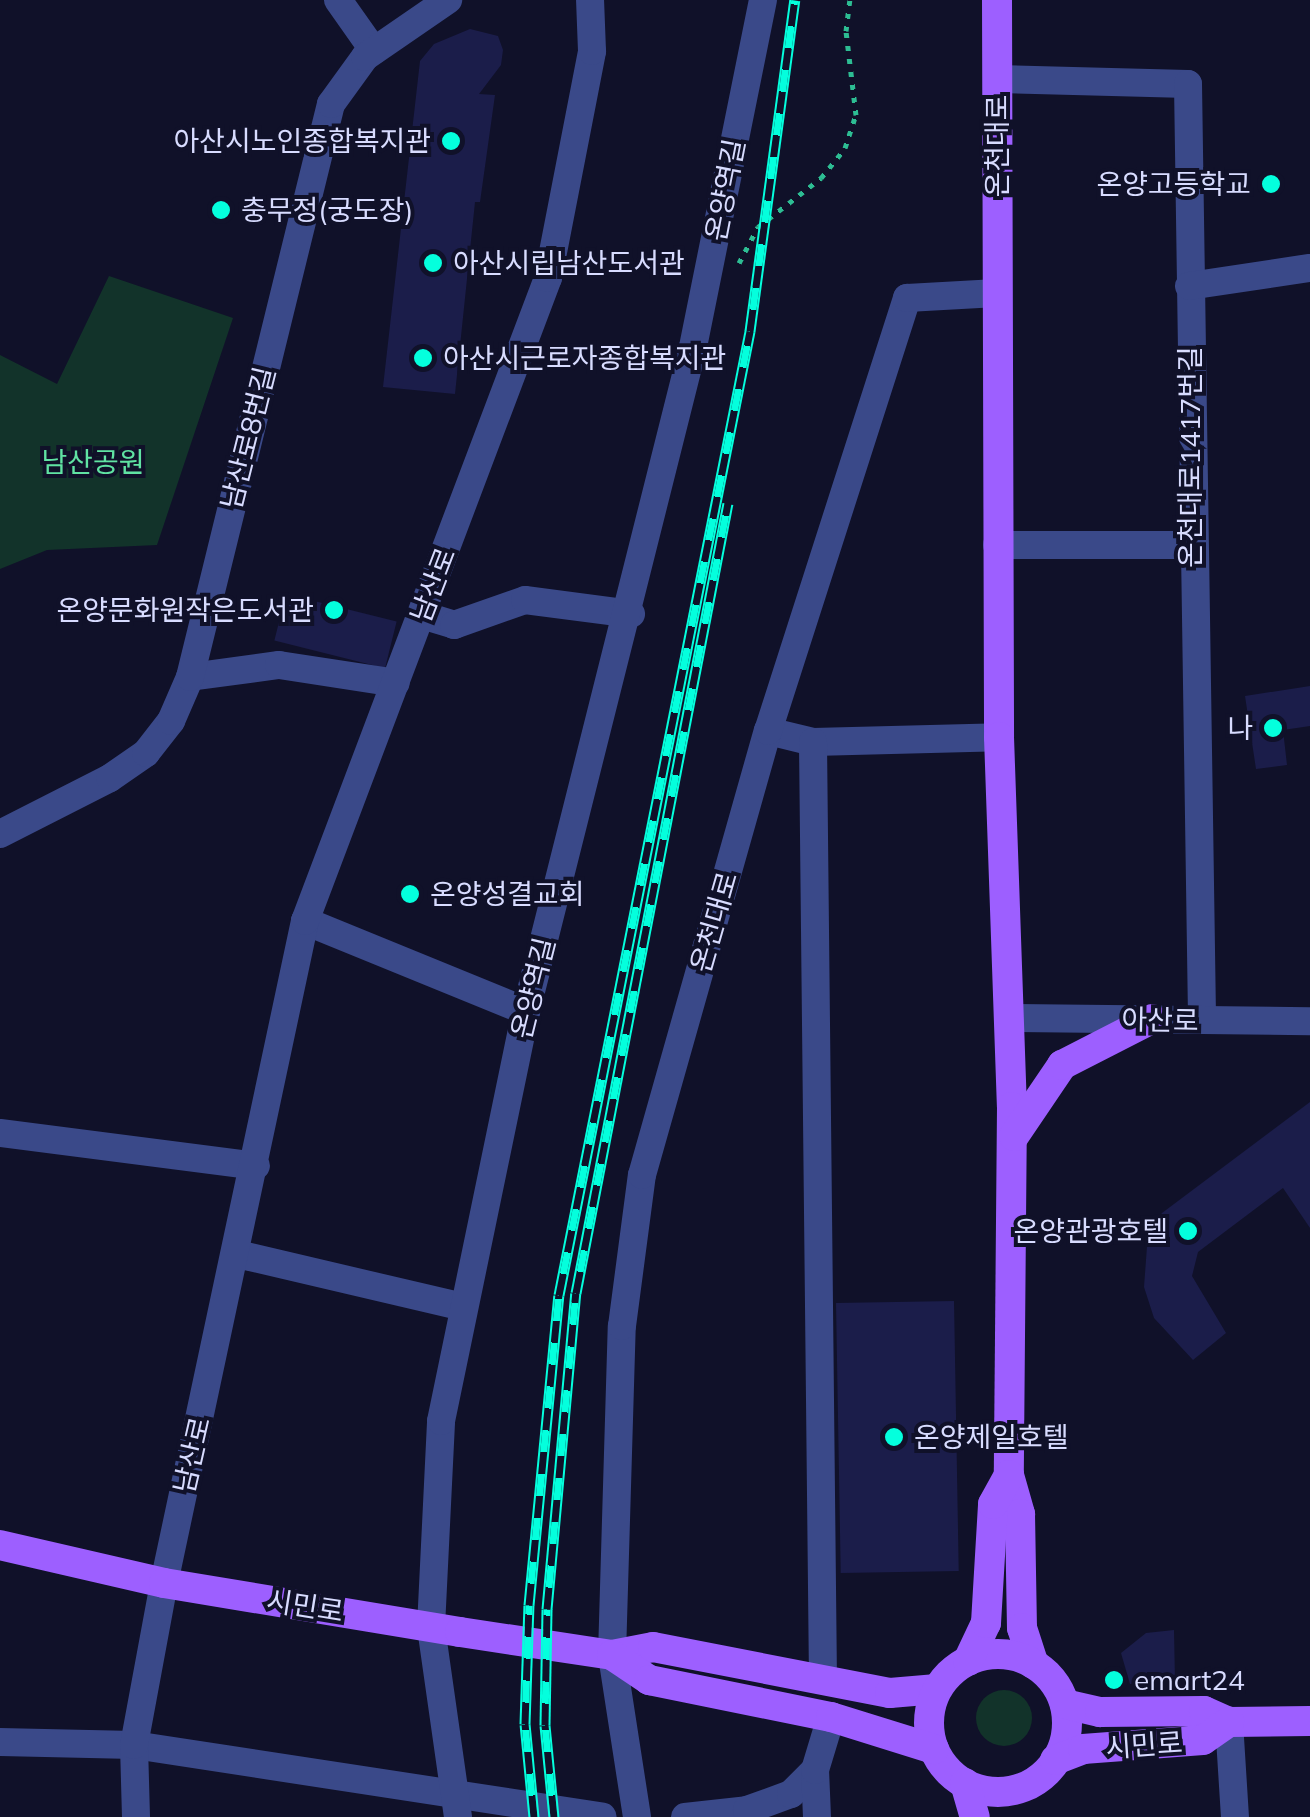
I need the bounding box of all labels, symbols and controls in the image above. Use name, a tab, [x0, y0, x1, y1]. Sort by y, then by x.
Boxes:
street label: 온천대로	[980, 94, 1014, 198]
place label: 아산시노인종합복지관	[173, 124, 431, 158]
marker: 아산시노인종합복지관	[440, 130, 462, 152]
street label: 온양역길	[699, 136, 751, 244]
place label: 온양고등학교	[1096, 167, 1251, 201]
marker: 온양고등학교	[1260, 173, 1282, 195]
place label: 충무정(궁도장)	[241, 193, 413, 227]
marker: 충무정(궁도장)	[210, 199, 232, 221]
place label: 아산시립남산도서관	[453, 246, 685, 280]
marker: 아산시립남산도서관	[422, 252, 444, 274]
place label: 아산시근로자종합복지관	[443, 341, 726, 375]
street label: 온천대로1417번길	[1173, 346, 1207, 568]
marker: 아산시근로자종합복지관	[412, 347, 434, 369]
street label: 남산로8번길	[214, 363, 282, 513]
park label: 남산공원	[41, 445, 145, 479]
street label: 남산로	[403, 543, 463, 627]
place label: 온양문화원작은도서관	[56, 593, 314, 627]
marker: 온양문화원작은도서관	[323, 599, 345, 621]
place label: 나	[1227, 711, 1253, 745]
marker: 나	[1262, 717, 1284, 739]
street label: 온천대로	[684, 868, 744, 976]
place label: 온양성결교회	[430, 877, 585, 911]
marker: 온양성결교회	[399, 883, 421, 905]
street label: 온양역길	[504, 934, 562, 1042]
street label: 아산로	[1121, 1003, 1199, 1037]
place label: 온양관광호텔	[1013, 1214, 1168, 1248]
marker: 온양관광호텔	[1177, 1220, 1199, 1242]
street label: 남산로	[167, 1414, 217, 1496]
place label: 온양제일호텔	[914, 1420, 1069, 1454]
marker: 온양제일호텔	[883, 1426, 905, 1448]
street label: 시민로	[264, 1583, 346, 1629]
place label: emart24	[1134, 1663, 1245, 1697]
marker: emart24	[1103, 1669, 1125, 1691]
street label: 시민로	[1104, 1726, 1184, 1764]

